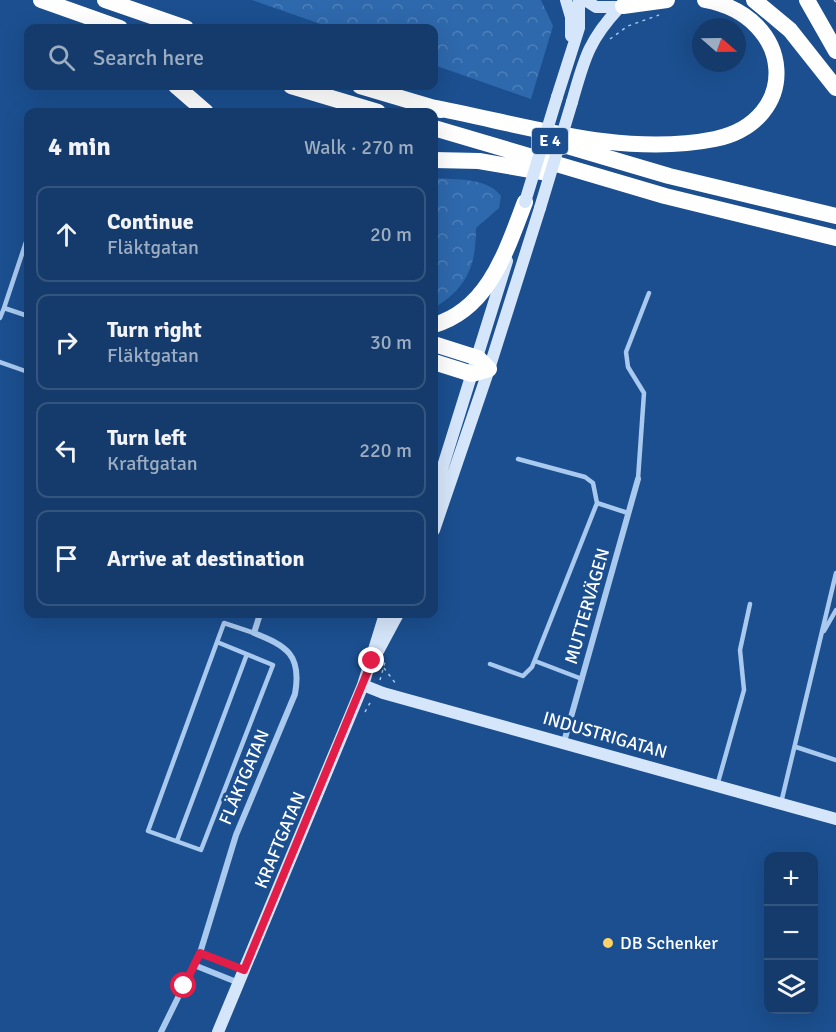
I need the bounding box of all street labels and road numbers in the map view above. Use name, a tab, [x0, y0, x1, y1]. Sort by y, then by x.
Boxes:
road number: E 4	[532, 128, 568, 154]
street label: MUTTERVÄGEN	[560, 545, 614, 667]
street label: INDUSTRIGATAN	[540, 707, 670, 763]
street label: FLÄKTGATAN	[214, 726, 274, 828]
street label: KRAFTGATAN	[250, 788, 310, 892]

